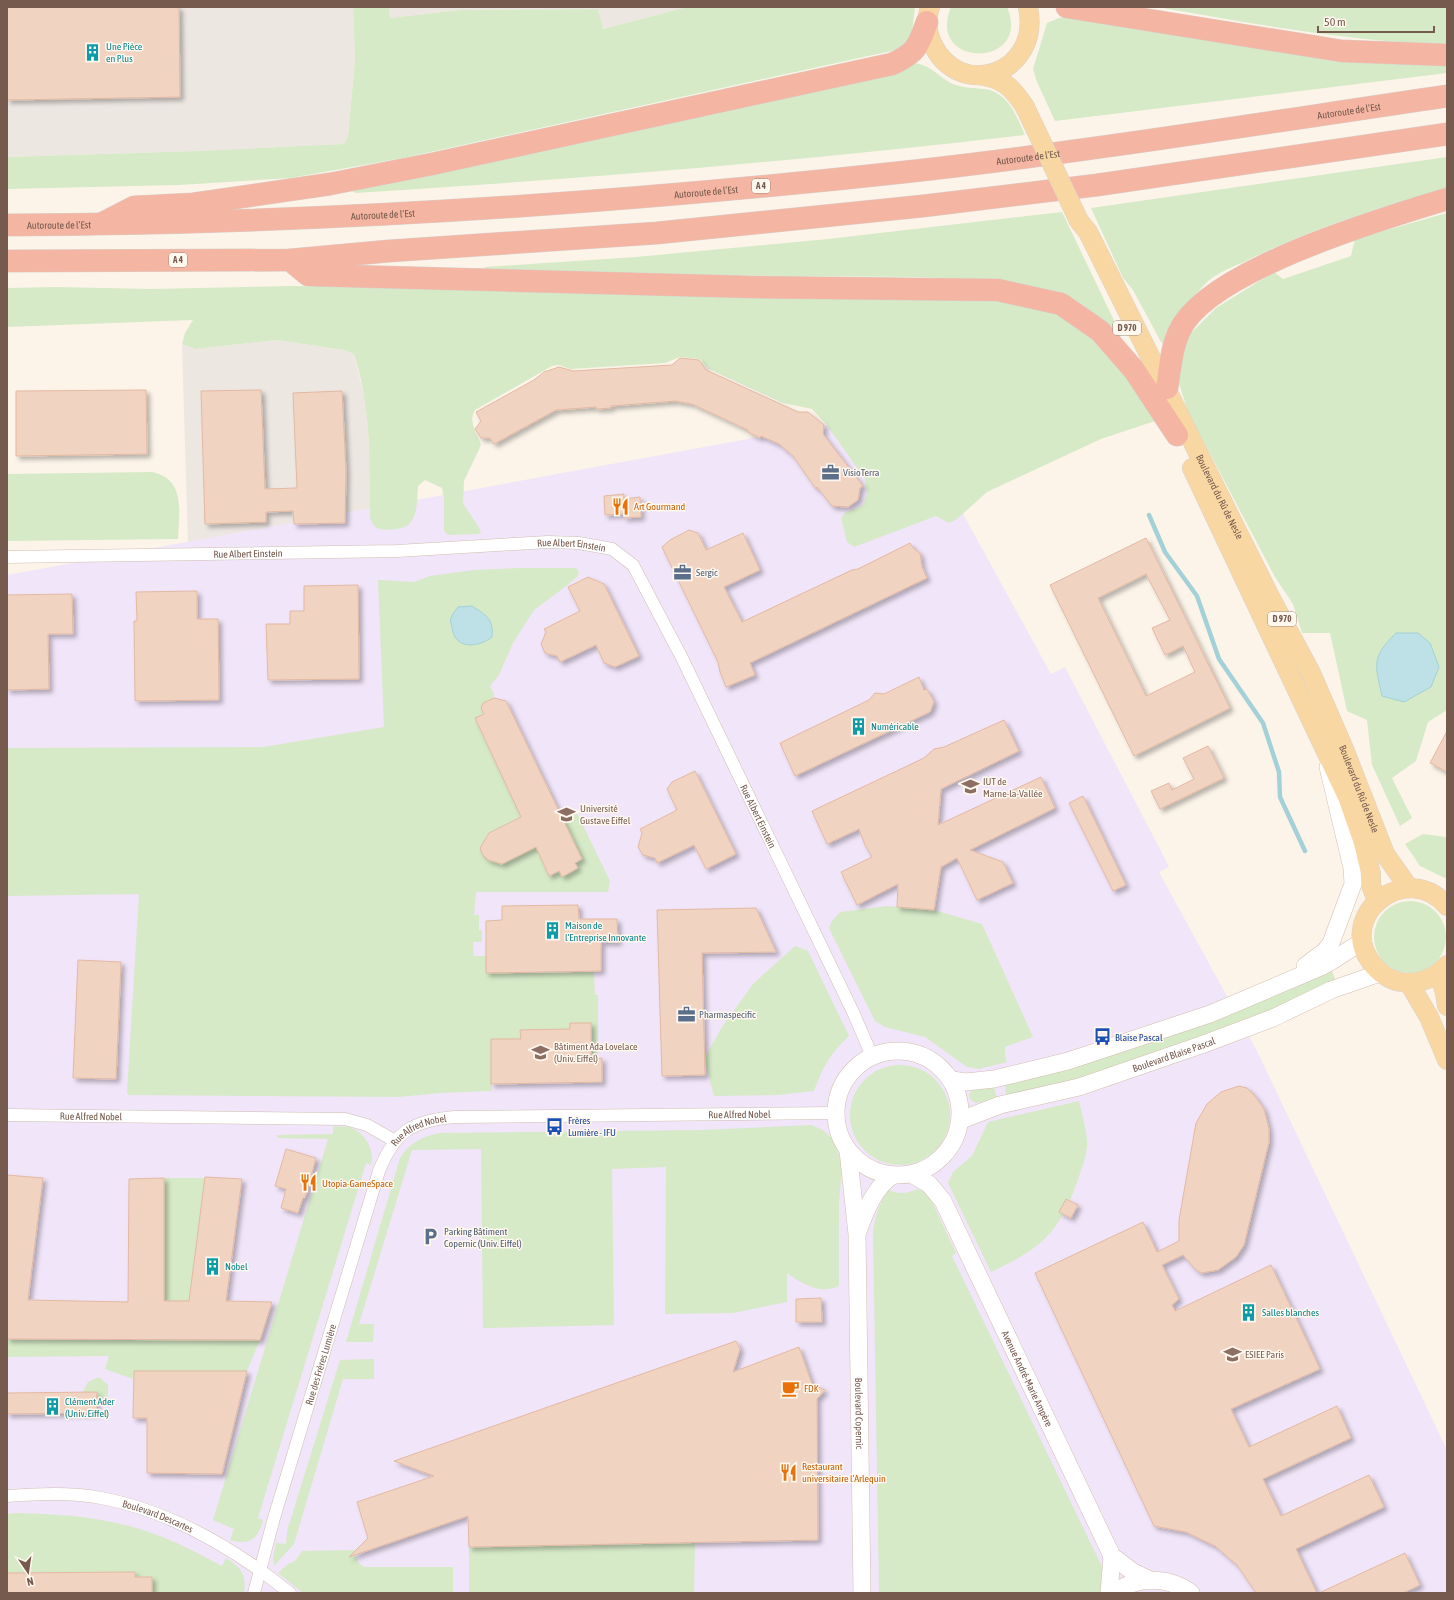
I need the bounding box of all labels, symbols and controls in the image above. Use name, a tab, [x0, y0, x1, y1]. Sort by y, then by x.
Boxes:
scale bar	[1318, 8, 1434, 34]
text: 50 m	[1324, 15, 1346, 29]
place label: Une Pièce en Plus	[106, 41, 143, 64]
building icon: Une Pièce en Plus	[83, 42, 103, 62]
street label: Autoroute de l’Est	[1316, 100, 1382, 121]
street label: Autoroute de l’Est	[996, 147, 1061, 167]
road number: A 4	[752, 179, 770, 193]
street label: Autoroute de l’Est	[674, 183, 739, 200]
street label: Autoroute de l’Est	[351, 207, 415, 222]
street label: Autoroute de l’Est	[27, 219, 91, 230]
road number: A 4	[169, 253, 187, 267]
road number: D 970	[1113, 321, 1141, 335]
street label: Boulevard du Rû de Nesle	[1194, 453, 1246, 541]
office icon: VisioTerra	[820, 462, 840, 482]
place label: VisioTerra	[843, 467, 880, 478]
restaurant icon: Art Gourmand	[611, 496, 631, 516]
place label: Art Gourmand	[634, 501, 685, 512]
street label: Rue Albert Einstein	[537, 536, 607, 553]
street label: Rue Albert Einstein	[213, 547, 283, 559]
office icon: Sergic	[673, 562, 693, 582]
place label: Sergic	[696, 567, 718, 578]
road number: D 970	[1268, 612, 1296, 626]
building icon: Numéricable	[848, 716, 868, 736]
place label: Numéricable	[871, 721, 919, 732]
street label: Boulevard du Rû de Nesle	[1337, 743, 1382, 835]
place label: IUT de Marne-la-Vallée	[983, 776, 1043, 799]
school or university icon: IUT de Marne-la-Vallée	[960, 777, 980, 797]
street label: Rue Albert Einstein	[738, 783, 778, 850]
place label: Université Gustave Eiffel	[580, 803, 631, 826]
school or university icon: Université Gustave Eiffel	[557, 804, 577, 824]
place label: Maison de l’Entreprise Innovante	[565, 920, 646, 943]
building icon: Maison de l’Entreprise Innovante	[542, 921, 562, 941]
office icon: Pharmaspecific	[676, 1004, 696, 1024]
place label: Pharmaspecific	[699, 1009, 756, 1020]
bus stop icon: Blaise Pascal	[1092, 1027, 1112, 1047]
place label: Blaise Pascal	[1115, 1032, 1163, 1043]
street label: Boulevard Blaise Pascal	[1131, 1035, 1217, 1074]
place label: Bâtiment Ada Lovelace (Univ. Eiffel)	[554, 1041, 638, 1064]
school or university icon: Bâtiment Ada Lovelace (Univ. Eiffel)	[531, 1042, 551, 1062]
street label: Rue Alfred Nobel	[708, 1108, 771, 1120]
street label: Rue Alfred Nobel	[60, 1110, 123, 1122]
street label: Rue Alfred Nobel	[388, 1112, 447, 1148]
place label: Frères Lumière - IFU	[568, 1115, 616, 1138]
bus stop icon: Frères Lumière - IFU	[545, 1116, 565, 1136]
restaurant icon: Utopia-GameSpace	[299, 1173, 319, 1193]
place label: Utopia-GameSpace	[322, 1178, 394, 1189]
place label: Parking Bâtiment Copernic (Univ. Eiffel)	[444, 1226, 522, 1249]
parking icon: Parking Bâtiment Copernic (Univ. Eiffel)	[421, 1227, 441, 1247]
building icon: Nobel	[202, 1256, 222, 1276]
place label: Nobel	[225, 1261, 248, 1272]
building icon: Salles blanches	[1239, 1302, 1259, 1322]
place label: Salles blanches	[1262, 1307, 1319, 1318]
street label: Rue des Frères Lumière	[303, 1322, 338, 1406]
street label: Avenue André-Marie Ampère	[1000, 1329, 1055, 1429]
school or university icon: ESIEE Paris	[1222, 1344, 1242, 1364]
place label: ESIEE Paris	[1245, 1349, 1285, 1360]
cafe icon: FDK	[781, 1378, 801, 1398]
street label: Boulevard Copernic	[854, 1378, 866, 1450]
place label: FDK	[804, 1383, 819, 1394]
place label: Clément Ader (Univ. Eiffel)	[65, 1396, 116, 1419]
building icon: Clément Ader (Univ. Eiffel)	[42, 1397, 62, 1417]
place label: Restaurant universitaire l’Arlequin	[802, 1461, 886, 1484]
restaurant icon: Restaurant universitaire l’Arlequin	[779, 1462, 799, 1482]
street label: Boulevard Descartes	[121, 1498, 195, 1535]
north arrow	[8, 1552, 48, 1592]
text: N	[26, 1575, 35, 1588]

